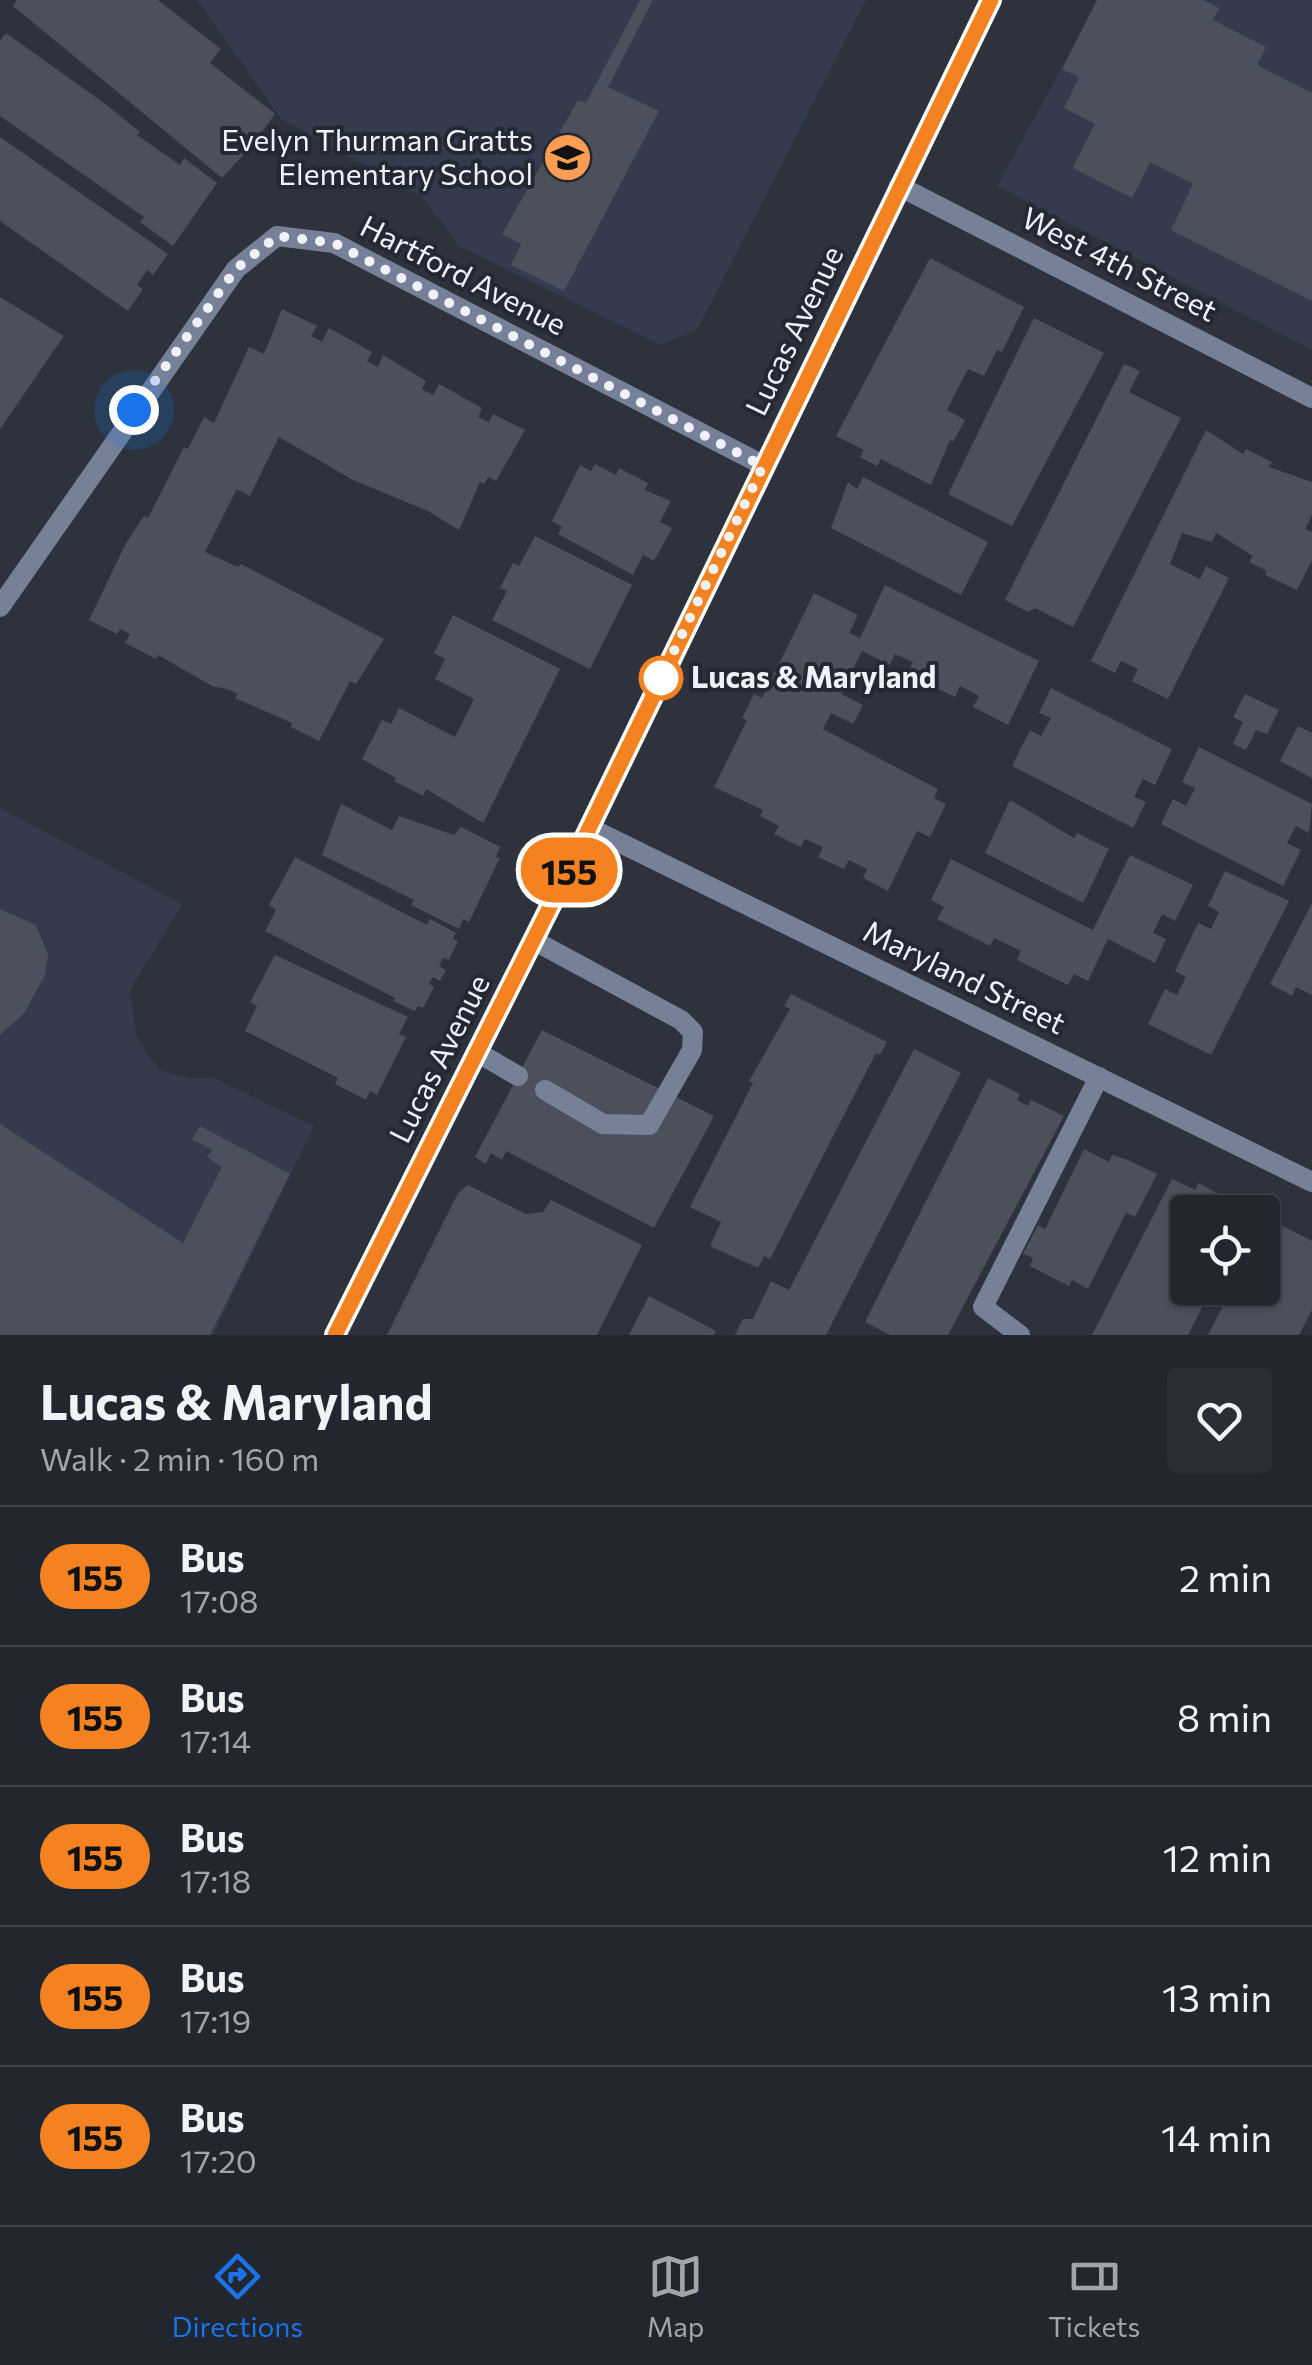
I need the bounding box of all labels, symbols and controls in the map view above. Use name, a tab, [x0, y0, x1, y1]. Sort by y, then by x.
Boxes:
place label: Evelyn Thurman Gratts Elementary School	[221, 120, 533, 191]
school or university icon: Evelyn Thurman Gratts Elementary School	[542, 132, 594, 184]
street label: West 4th Street	[1016, 198, 1224, 328]
street label: Hartford Avenue	[355, 206, 573, 342]
street label: Lucas Avenue	[736, 239, 850, 421]
your location	[109, 385, 159, 435]
marker: Lucas & Maryland	[640, 657, 682, 699]
place label: Lucas & Maryland	[691, 657, 936, 694]
line badge: 155	[512, 838, 626, 902]
text: 155	[541, 849, 597, 892]
street label: Maryland Street	[858, 911, 1072, 1041]
street label: Lucas Avenue	[380, 968, 496, 1148]
map controls	[1170, 1195, 1280, 1305]
button: locate	[1170, 1195, 1280, 1305]
button: heart	[1167, 1368, 1272, 1473]
text: Lucas & Maryland	[40, 1371, 433, 1430]
text: Walk · 2 min · 160 m	[40, 1438, 319, 1478]
text: Bus	[180, 1533, 245, 1580]
text: 2 min	[1179, 1553, 1272, 1600]
text: 155	[67, 1555, 123, 1598]
text: 17:08	[180, 1580, 258, 1620]
text: Bus	[180, 1673, 245, 1720]
text: 8 min	[1177, 1693, 1272, 1740]
text: 155	[67, 1695, 123, 1738]
text: 17:14	[180, 1720, 251, 1760]
text: Bus	[180, 1813, 245, 1860]
text: 12 min	[1163, 1833, 1272, 1880]
text: 155	[67, 1835, 123, 1878]
text: 17:18	[180, 1860, 251, 1900]
text: Bus	[180, 1953, 245, 2000]
text: 13 min	[1162, 1973, 1272, 2020]
text: 155	[67, 1975, 123, 2018]
text: 17:19	[180, 2000, 251, 2040]
text: Bus	[180, 2093, 245, 2140]
text: 14 min	[1161, 2113, 1272, 2160]
text: 155	[67, 2115, 123, 2158]
text: 17:20	[180, 2140, 257, 2180]
tab: Directions	[172, 2249, 303, 2343]
tab: Map	[647, 2249, 704, 2343]
tab: Tickets	[1048, 2249, 1140, 2343]

